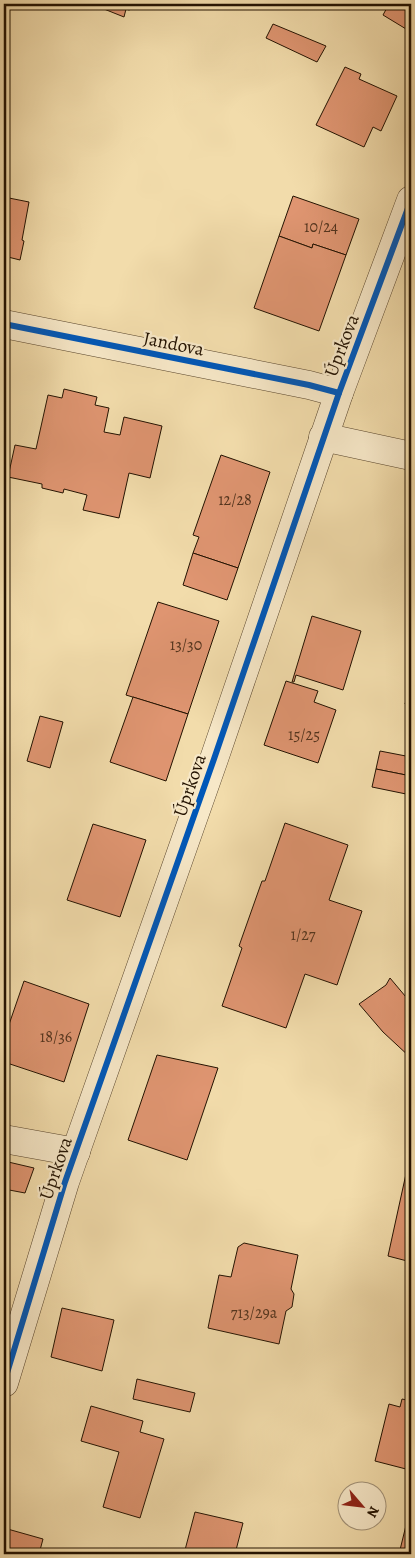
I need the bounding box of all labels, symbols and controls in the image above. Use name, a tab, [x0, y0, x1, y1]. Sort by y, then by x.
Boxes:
house number: 10/24	[304, 216, 338, 238]
street label: Úprkova	[318, 310, 366, 380]
street label: Jandova	[141, 325, 207, 363]
house number: 12/28	[218, 489, 252, 511]
house number: 13/30	[170, 634, 202, 656]
house number: 15/25	[288, 724, 320, 746]
street label: Úprkova	[167, 750, 213, 820]
house number: 1/27	[290, 924, 316, 946]
house number: 18/36	[40, 1026, 72, 1048]
street label: Úprkova	[33, 1133, 79, 1203]
house number: 713/29a	[231, 1302, 278, 1324]
north arrow	[338, 1480, 388, 1530]
text: N	[362, 1503, 384, 1521]

